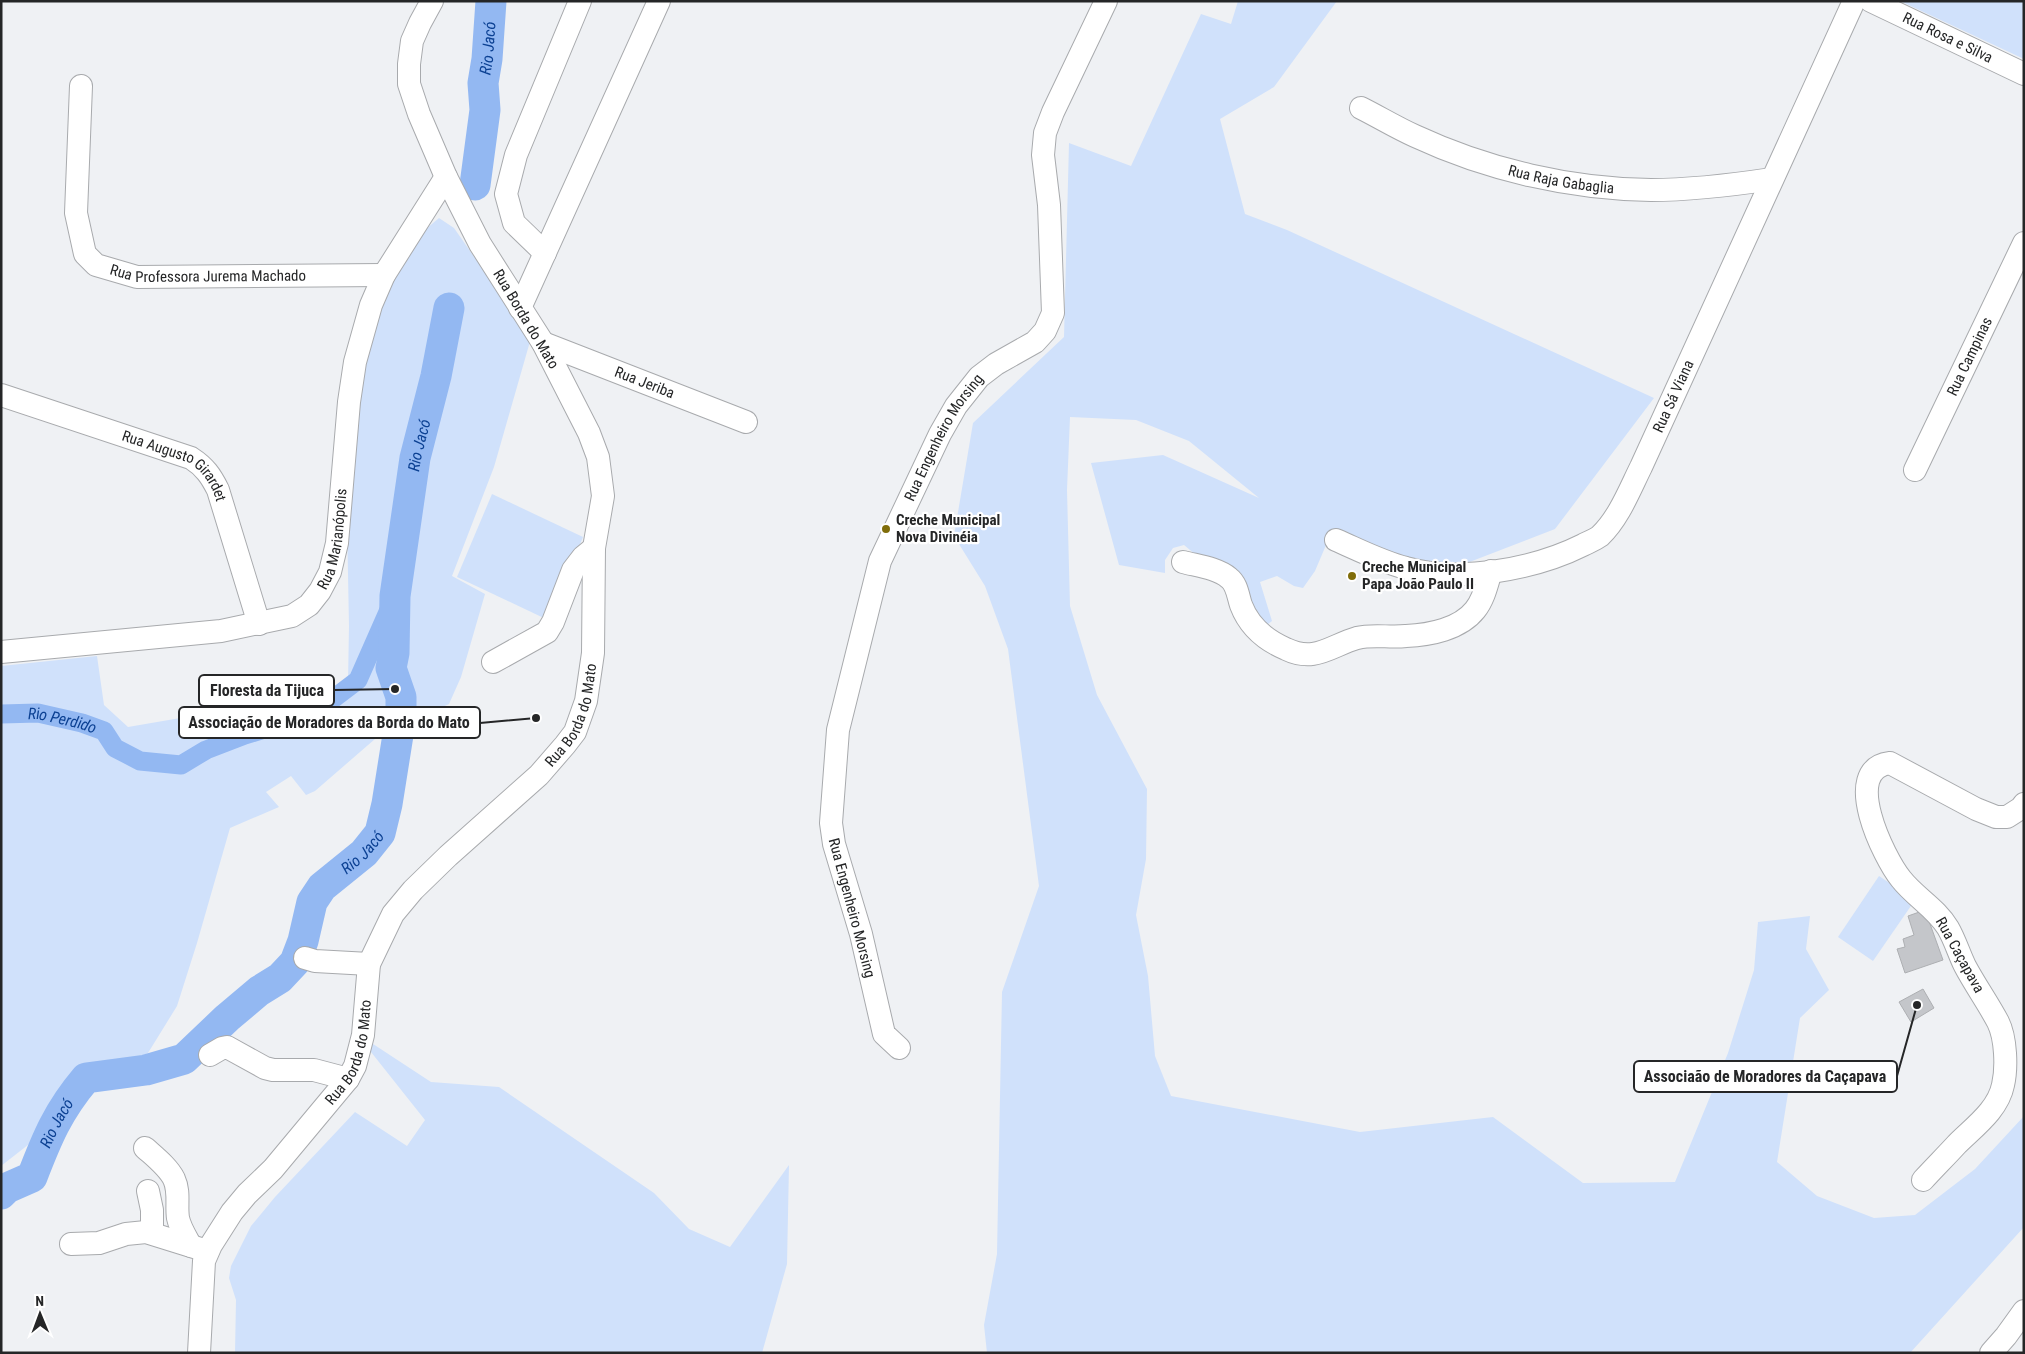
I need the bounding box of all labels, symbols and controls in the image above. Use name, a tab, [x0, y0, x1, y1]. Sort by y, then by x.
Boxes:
street label: Rua Rosa e Silva	[1900, 8, 1996, 67]
water label: Rio Jacó	[476, 21, 500, 76]
street label: Rua Raja Gabaglia	[1506, 161, 1615, 197]
street label: Rua Professora Jurema Machado	[108, 261, 306, 286]
street label: Rua Borda do Mato	[489, 266, 563, 372]
street label: Rua Campinas	[1943, 314, 1996, 399]
street label: Rua Sá Viana	[1649, 357, 1698, 435]
street label: Rua Jeriba	[612, 363, 677, 402]
street label: Rua Engenheiro Morsing	[901, 370, 987, 504]
water label: Rio Jacó	[404, 417, 435, 473]
street label: Rua Augusto Girardet	[120, 427, 230, 503]
street label: Rua Marianópolis	[313, 488, 351, 593]
place label: Creche Municipal Nova Divinéia	[896, 511, 1000, 546]
marker: Creche Municipal Nova Divinéia	[880, 523, 892, 535]
place label: Creche Municipal Papa João Paulo II	[1362, 558, 1474, 593]
marker: Creche Municipal Papa João Paulo II	[1346, 570, 1358, 582]
street label: Rua Borda do Mato	[541, 662, 600, 770]
callout: Floresta da Tijuca	[199, 675, 334, 706]
text: Floresta da Tijuca	[210, 681, 324, 700]
water label: Rio Perdido	[28, 704, 99, 738]
callout: Associação de Moradores da Borda do Mato	[179, 707, 480, 738]
text: Associação de Moradores da Borda do Mato	[188, 713, 470, 732]
water label: Rio Jacó	[337, 827, 388, 878]
street label: Rua Engenheiro Morsing	[825, 836, 879, 980]
street label: Rua Caçapava	[1932, 914, 1988, 996]
street label: Rua Borda do Mato	[321, 999, 375, 1108]
callout: Associaão de Moradores da Caçapava	[1634, 1061, 1897, 1092]
text: Associaão de Moradores da Caçapava	[1644, 1067, 1887, 1086]
water label: Rio Jacó	[36, 1095, 78, 1151]
north arrow	[15, 1289, 65, 1339]
text: N	[35, 1293, 44, 1309]

